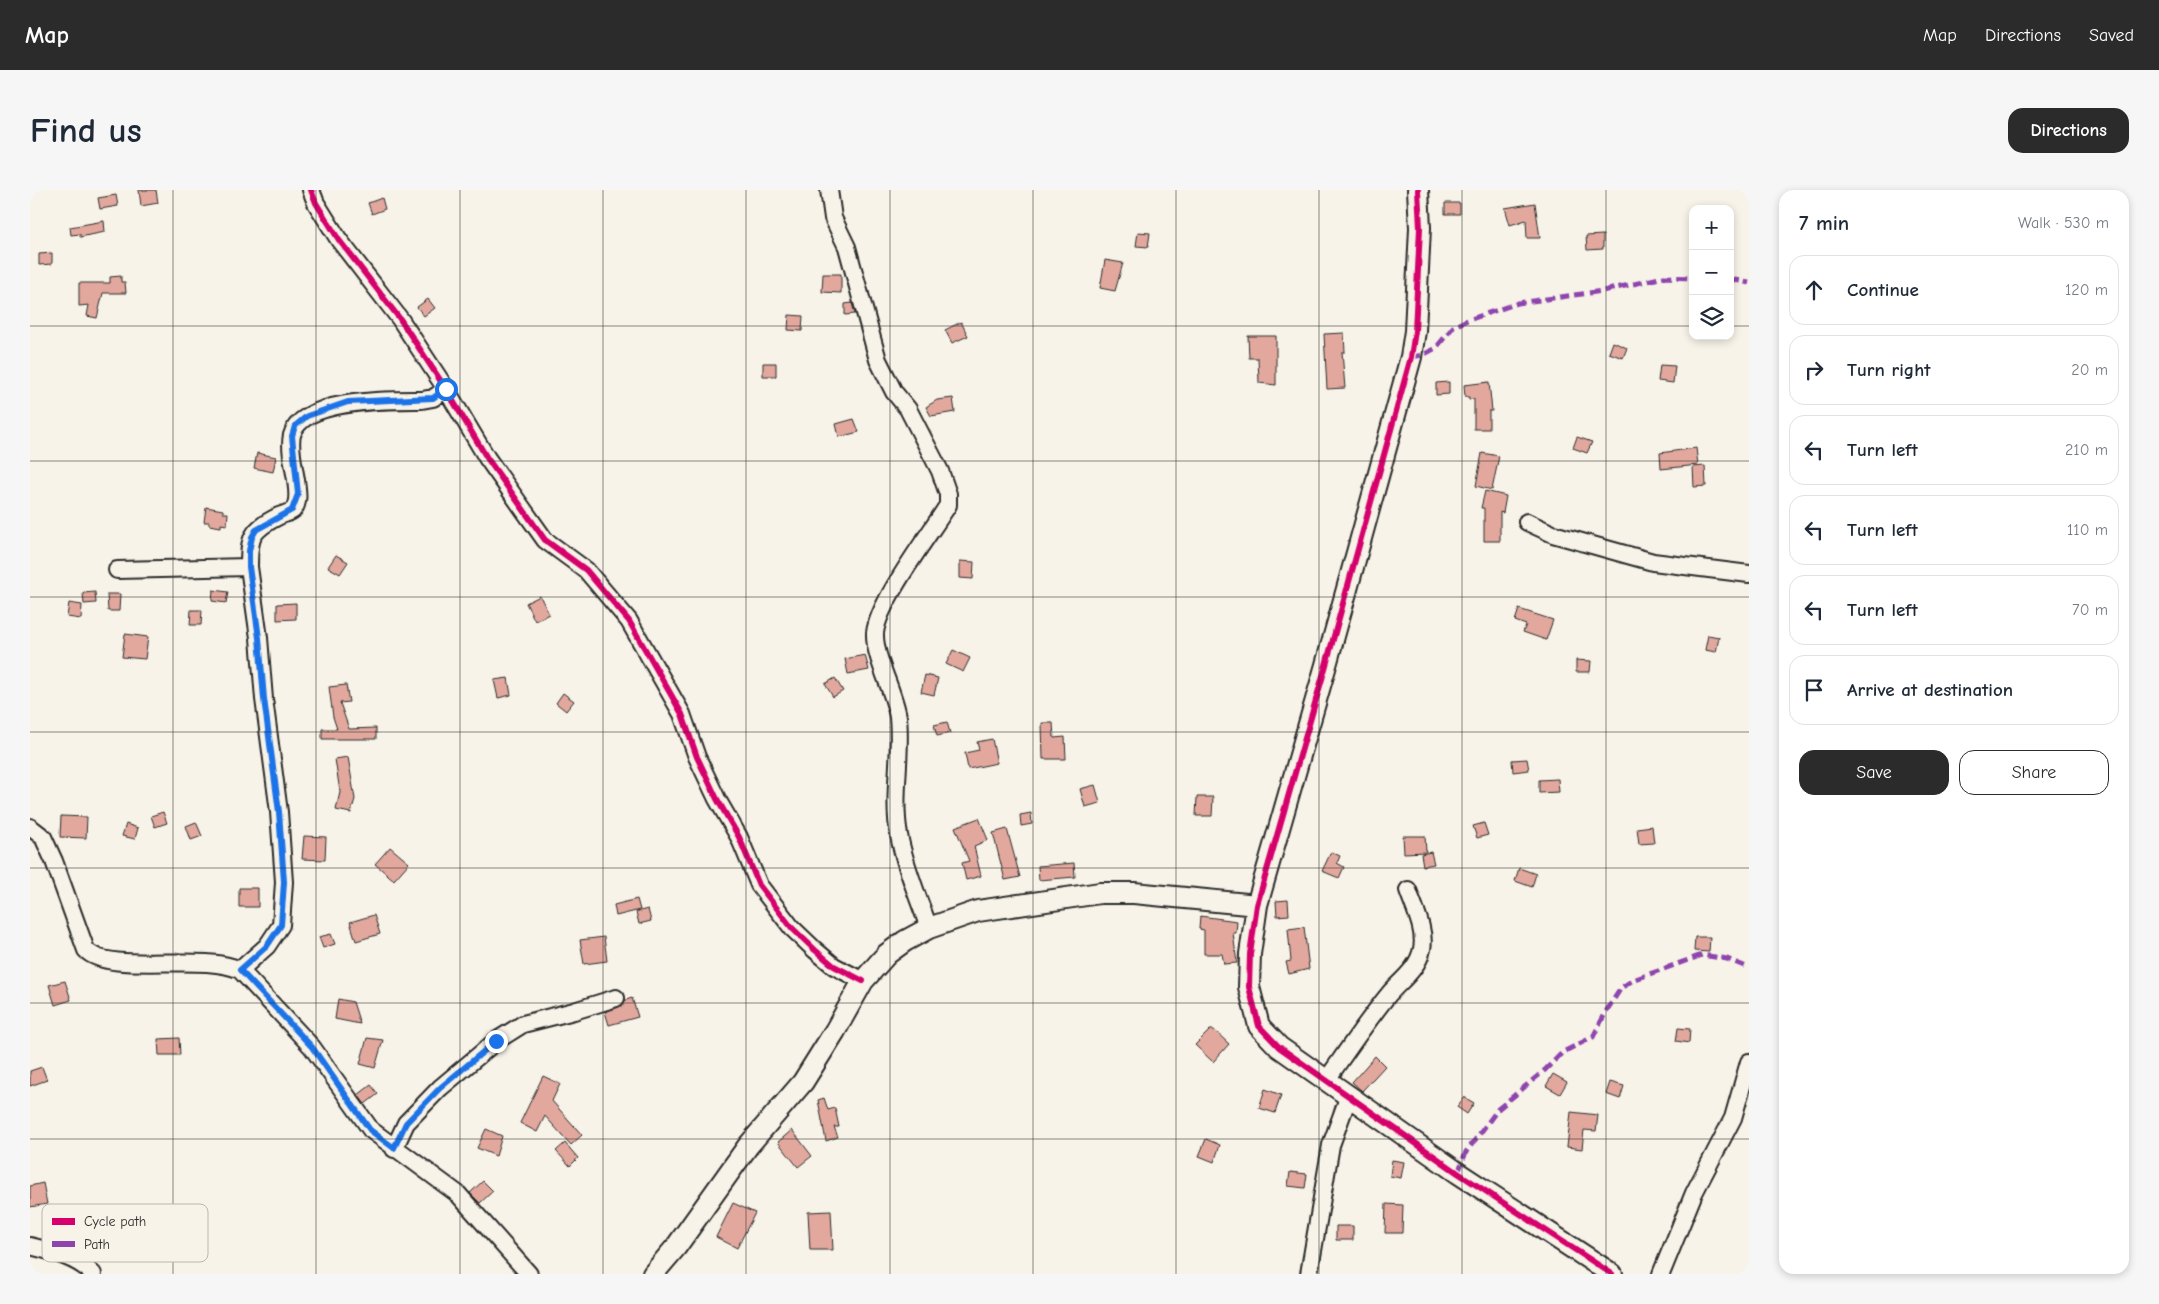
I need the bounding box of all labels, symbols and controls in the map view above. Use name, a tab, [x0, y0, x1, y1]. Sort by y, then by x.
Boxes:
text: Map	[25, 21, 69, 49]
text: Map	[1923, 25, 1957, 46]
text: Directions	[1985, 25, 2061, 46]
text: Saved	[2089, 25, 2134, 46]
button: Directions	[2008, 108, 2129, 153]
text: Find us	[30, 110, 142, 151]
map controls	[1689, 205, 1734, 340]
button: +	[1689, 205, 1734, 250]
text: 7 min	[1799, 211, 1849, 235]
text: Walk · 530 m	[2018, 214, 2109, 232]
button: −	[1689, 250, 1734, 295]
icon: ahead	[1800, 276, 1828, 304]
text: Continue	[1847, 279, 1919, 301]
text: 120 m	[2065, 281, 2108, 299]
button: layers	[1689, 295, 1734, 340]
icon: right	[1800, 356, 1828, 384]
text: Turn right	[1847, 359, 1931, 381]
text: 20 m	[2071, 361, 2108, 379]
route start	[435, 378, 458, 401]
icon: left	[1800, 436, 1828, 464]
text: Turn left	[1847, 439, 1918, 461]
text: 210 m	[2065, 441, 2108, 459]
icon: left	[1800, 516, 1828, 544]
text: Turn left	[1847, 519, 1918, 541]
text: 110 m	[2067, 521, 2108, 539]
icon: left	[1800, 596, 1828, 624]
text: Turn left	[1847, 599, 1918, 621]
text: 70 m	[2072, 601, 2108, 619]
icon: arrive	[1800, 676, 1828, 704]
text: Arrive at destination	[1847, 679, 2013, 701]
button: Save	[1799, 750, 1949, 795]
button: Share	[1959, 750, 2109, 795]
route end	[485, 1030, 508, 1053]
legend	[42, 1204, 208, 1262]
text: Cycle path	[84, 1213, 146, 1230]
text: Path	[84, 1236, 110, 1253]

